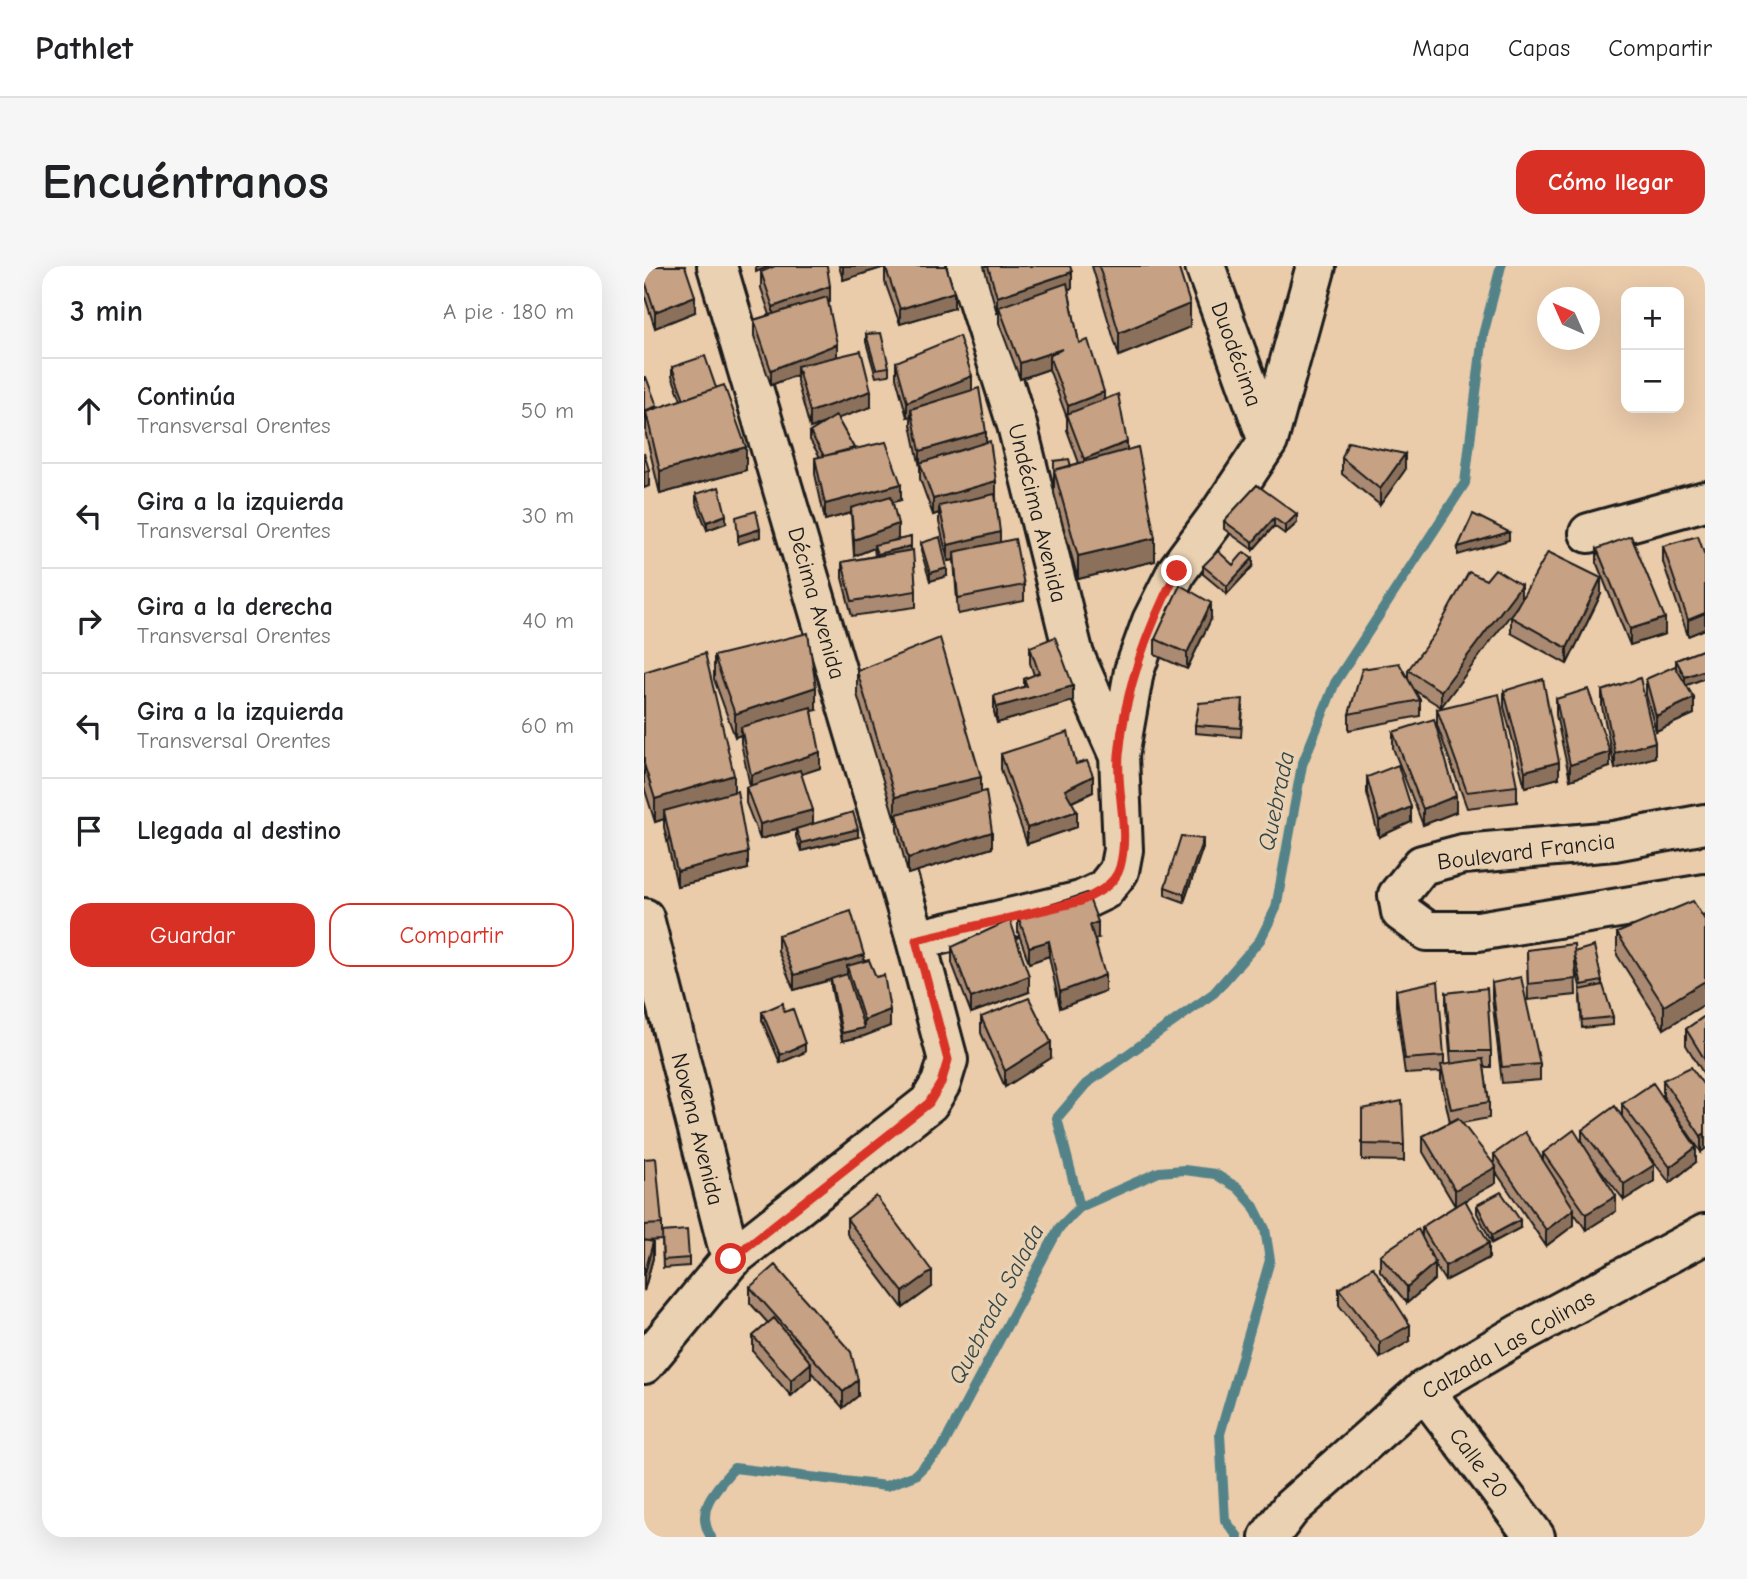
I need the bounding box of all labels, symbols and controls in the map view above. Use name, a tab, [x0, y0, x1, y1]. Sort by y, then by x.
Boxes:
text: Pathlet	[35, 29, 133, 67]
text: Mapa	[1412, 34, 1470, 62]
text: Capas	[1508, 34, 1570, 62]
text: Compartir	[1608, 34, 1712, 62]
button: Cómo llegar	[1516, 150, 1705, 214]
text: Encuéntranos	[42, 154, 329, 210]
north arrow	[1537, 287, 1600, 350]
map controls	[1621, 287, 1684, 413]
button: +	[1621, 287, 1684, 350]
text: 3 min	[70, 294, 143, 329]
text: A pie · 180 m	[443, 298, 574, 325]
street label: Duodécima	[1205, 298, 1268, 410]
button: −	[1621, 350, 1684, 413]
text: Continúa	[137, 382, 236, 412]
icon: ahead	[70, 392, 108, 430]
text: 50 m	[521, 397, 574, 424]
text: Transversal Orentes	[137, 412, 330, 439]
street label: Undécima Avenida	[1002, 421, 1073, 605]
text: Gira a la izquierda	[137, 487, 344, 517]
icon: left	[70, 497, 108, 535]
text: 30 m	[522, 502, 574, 529]
text: Transversal Orentes	[137, 517, 330, 544]
street label: Décima Avenida	[782, 524, 851, 682]
route end	[1161, 555, 1192, 586]
text: Gira a la derecha	[137, 592, 333, 622]
icon: right	[70, 602, 108, 640]
text: 40 m	[522, 607, 574, 634]
text: Transversal Orentes	[137, 622, 330, 649]
text: Gira a la izquierda	[137, 697, 344, 727]
icon: left	[70, 707, 108, 745]
text: 60 m	[521, 712, 574, 739]
text: Transversal Orentes	[137, 727, 330, 754]
water label: Quebrada	[1252, 749, 1300, 853]
icon: arrive	[70, 812, 108, 850]
text: Llegada al destino	[137, 816, 341, 846]
street label: Boulevard Francia	[1436, 827, 1616, 876]
button: Guardar	[70, 903, 315, 967]
button: Compartir	[329, 903, 574, 967]
street label: Novena Avenida	[666, 1050, 729, 1208]
water label: Quebrada Salada	[942, 1219, 1050, 1389]
route start	[715, 1243, 746, 1274]
street label: Calzada Las Colinas	[1417, 1284, 1599, 1405]
street label: Calle 20	[1443, 1423, 1514, 1504]

